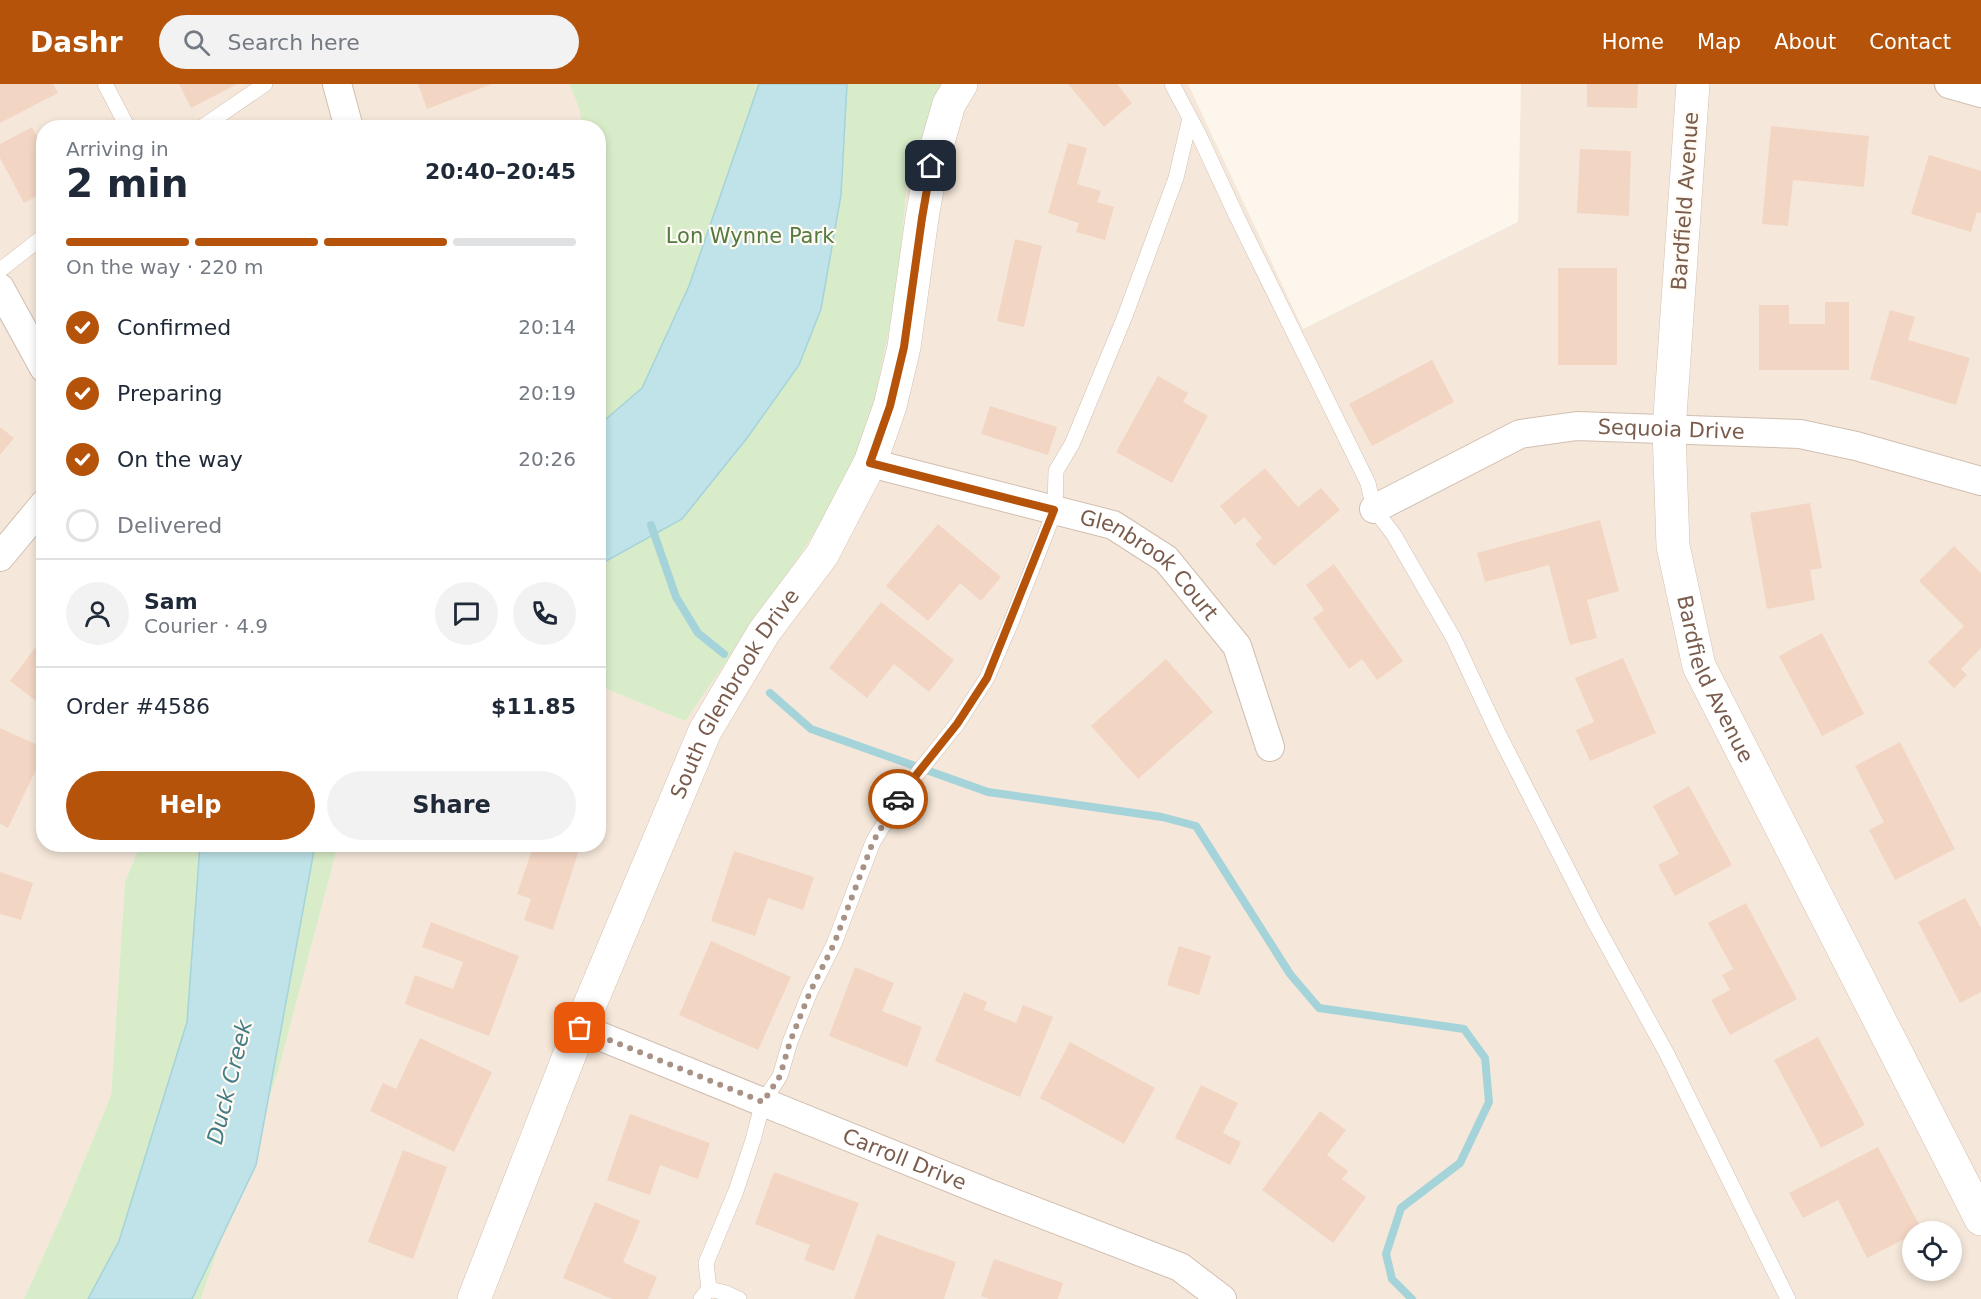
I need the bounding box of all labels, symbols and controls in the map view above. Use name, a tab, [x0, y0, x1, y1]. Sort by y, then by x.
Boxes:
search box	[159, 15, 579, 69]
text: Dashr	[30, 26, 123, 59]
icon: search	[180, 26, 213, 59]
text: Search here	[228, 30, 360, 55]
text: Home	[1602, 30, 1664, 54]
text: Map	[1697, 30, 1741, 54]
text: About	[1774, 30, 1836, 54]
text: Contact	[1869, 30, 1951, 54]
street label: Bardfield Avenue	[1667, 111, 1703, 291]
text: Arriving in	[66, 137, 169, 161]
pin	[905, 140, 956, 191]
icon: home	[914, 149, 947, 182]
text: 20:40–20:45	[425, 159, 576, 184]
text: 2 min	[66, 161, 188, 206]
park label: Lon Wynne Park	[666, 224, 835, 248]
text: On the way · 220 m	[66, 255, 264, 279]
icon: check	[66, 311, 99, 344]
text: Confirmed	[117, 315, 231, 340]
text: 20:14	[518, 315, 576, 339]
icon: check	[66, 377, 99, 410]
text: Preparing	[117, 381, 223, 406]
text: 20:19	[518, 381, 576, 405]
street label: Sequoia Drive	[1597, 415, 1745, 444]
icon: check	[66, 443, 99, 476]
text: On the way	[117, 447, 243, 472]
text: 20:26	[518, 447, 576, 471]
street label: Glenbrook Court	[1077, 505, 1223, 625]
text: Delivered	[117, 513, 222, 538]
button: person	[66, 582, 129, 645]
button: chat	[435, 582, 498, 645]
button: phone	[513, 582, 576, 645]
street label: South Glenbrook Drive	[666, 584, 804, 802]
text: Sam	[144, 589, 198, 614]
street label: Bardfield Avenue	[1672, 593, 1758, 767]
text: Courier · 4.9	[144, 614, 268, 638]
text: Order #4586	[66, 694, 210, 719]
text: $11.85	[491, 694, 576, 719]
courier	[868, 769, 928, 829]
button: Help	[66, 771, 315, 840]
button: Share	[327, 771, 576, 840]
icon: car	[882, 783, 915, 816]
pin	[554, 1002, 605, 1053]
icon: bag	[563, 1011, 596, 1044]
water label: Duck Creek	[202, 1016, 257, 1147]
street label: Carroll Drive	[839, 1124, 970, 1195]
map controls	[1902, 1221, 1962, 1281]
button: locate	[1902, 1221, 1962, 1281]

